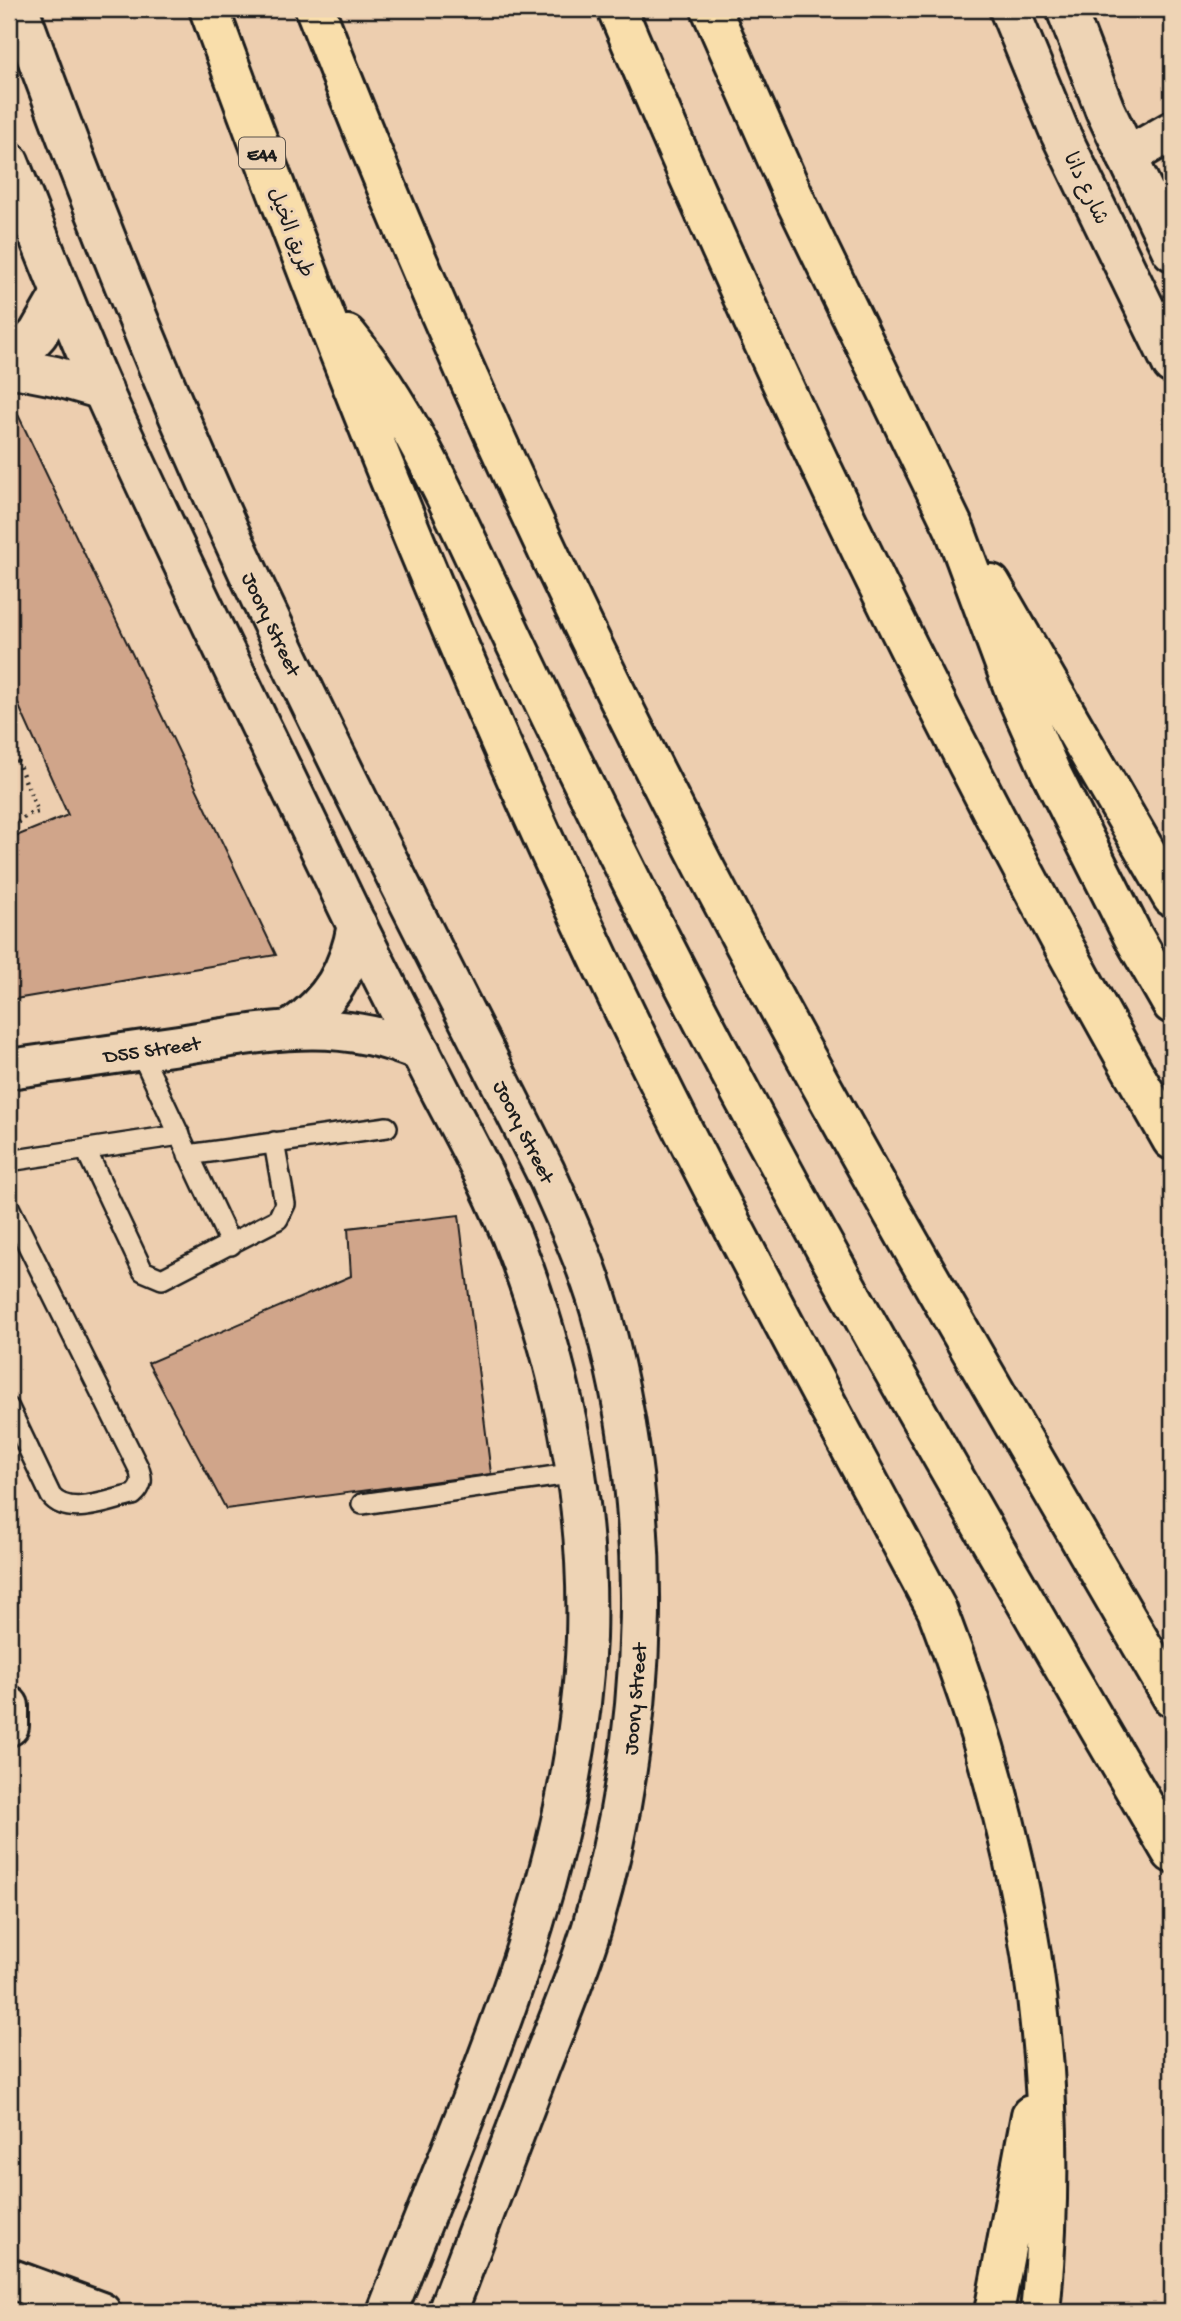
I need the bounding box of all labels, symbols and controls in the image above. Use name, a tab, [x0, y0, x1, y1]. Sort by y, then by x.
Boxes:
road number: E44	[239, 138, 285, 168]
street label: شارع دانا	[1056, 149, 1112, 230]
street label: طريق الخيل	[260, 184, 318, 282]
street label: Joory Street	[234, 569, 305, 683]
street label: D55 Street	[100, 1033, 205, 1072]
street label: Joory Street	[485, 1077, 559, 1190]
street label: Joory Street	[620, 1640, 655, 1756]

